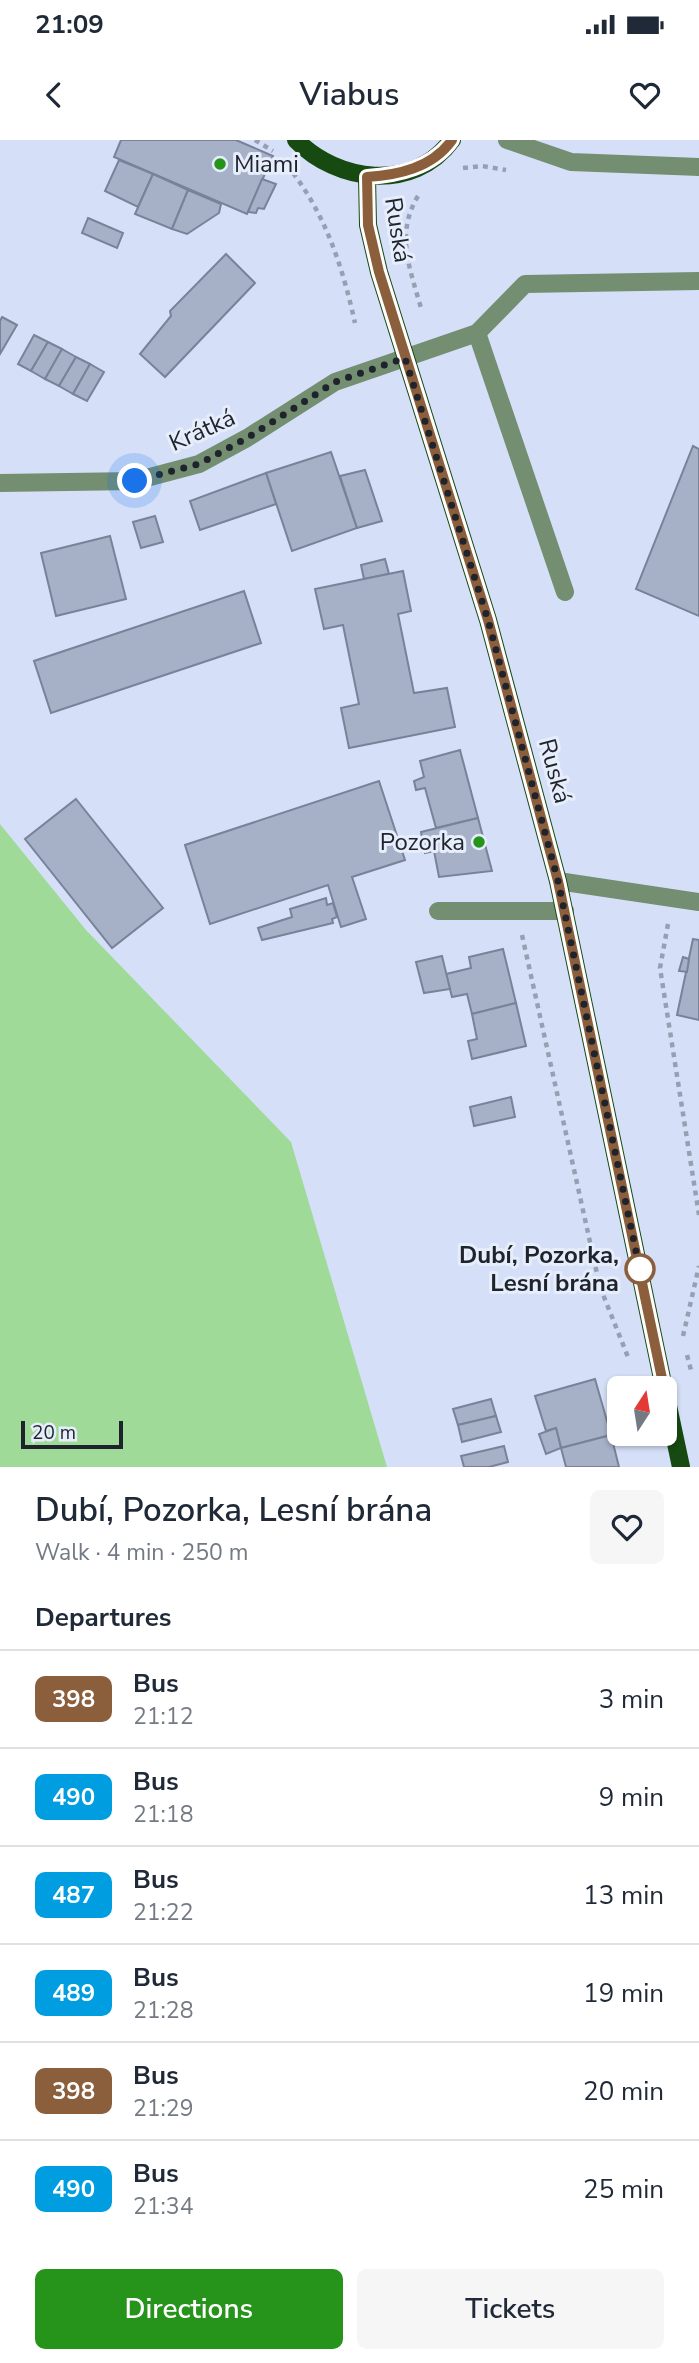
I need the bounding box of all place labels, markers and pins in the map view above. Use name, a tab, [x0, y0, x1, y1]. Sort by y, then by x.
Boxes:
place label: Miami	[234, 148, 299, 180]
marker: Miami	[212, 156, 228, 172]
place label: Pozorka	[380, 826, 465, 858]
marker: Pozorka	[471, 834, 487, 850]
place label: Dubí, Pozorka, Lesní brána	[459, 1239, 619, 1299]
marker: Dubí, Pozorka, Lesní brána	[625, 1254, 655, 1284]

